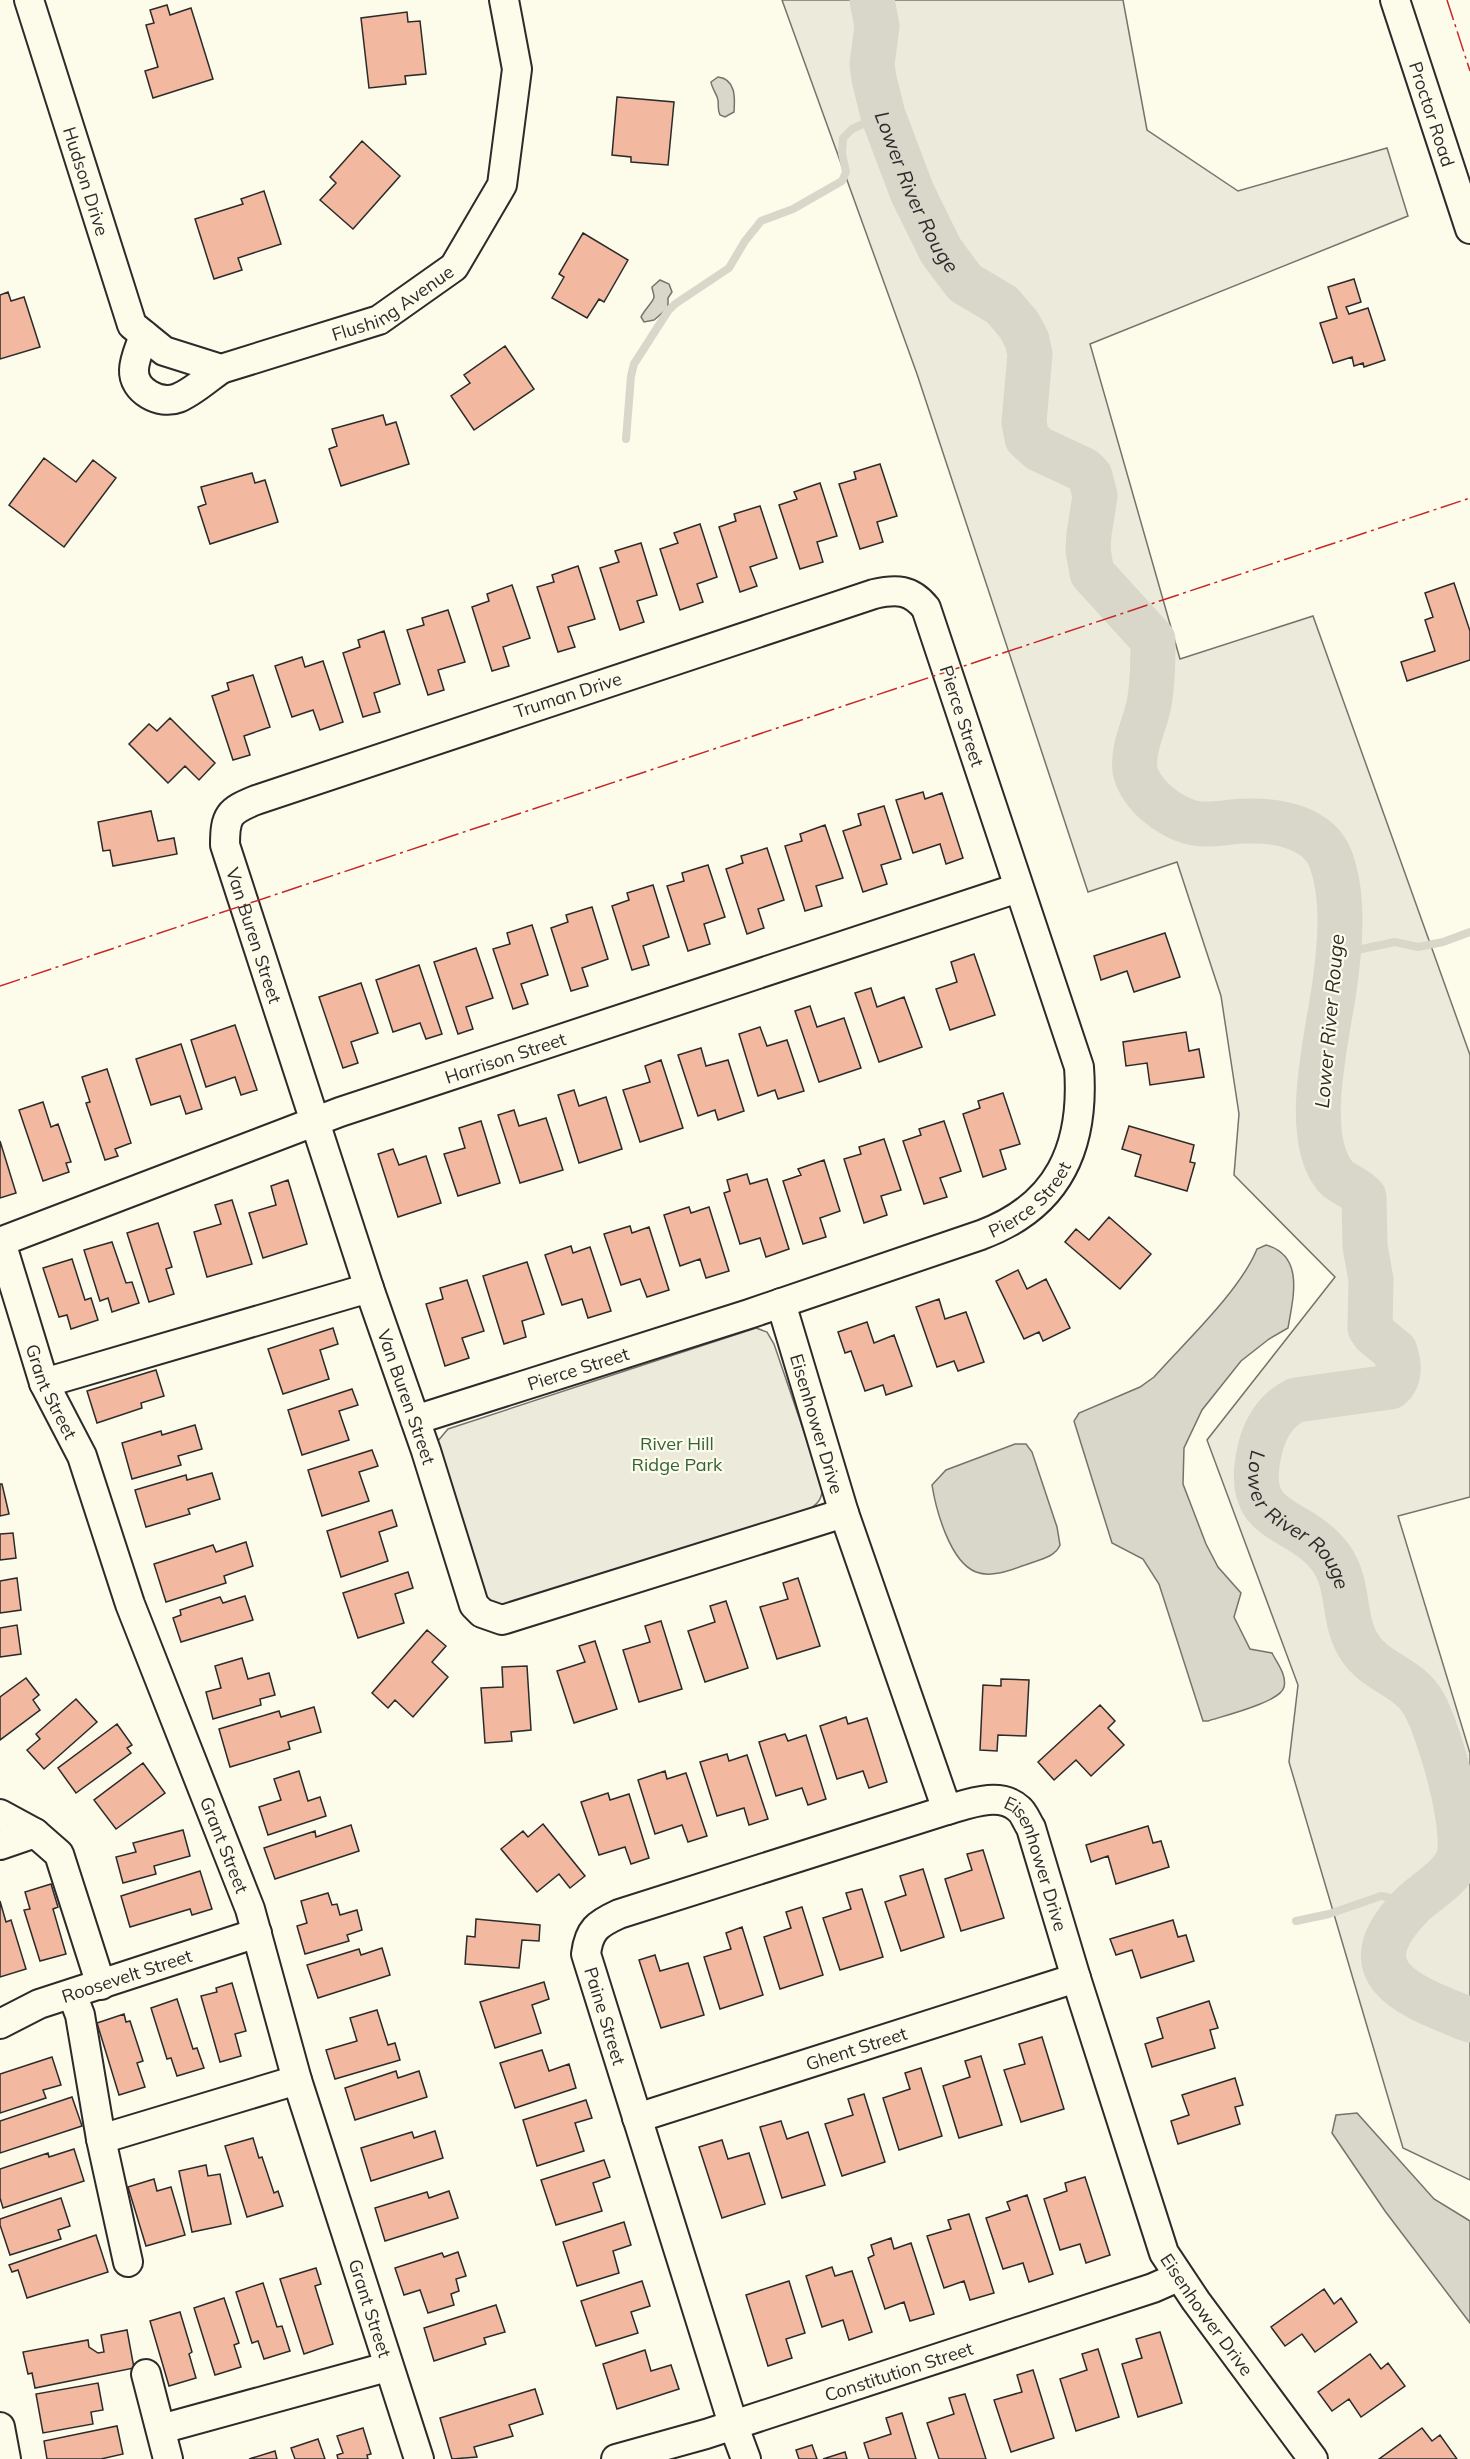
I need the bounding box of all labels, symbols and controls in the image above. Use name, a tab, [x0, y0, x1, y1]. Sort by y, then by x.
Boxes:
street label: Proctor Road	[1404, 59, 1460, 169]
water label: Lower River Rouge	[870, 107, 965, 277]
street label: Hudson Drive	[58, 124, 114, 238]
street label: Flushing Avenue	[329, 260, 458, 346]
street label: Pierce Street	[935, 662, 989, 770]
street label: Truman Drive	[511, 667, 625, 723]
street label: Van Buren Street	[222, 864, 287, 1006]
water label: Lower River Rouge	[1309, 933, 1349, 1109]
street label: Harrison Street	[442, 1027, 569, 1088]
street label: Pierce Street	[985, 1158, 1076, 1242]
street label: Van Buren Street	[373, 1326, 441, 1467]
street label: Grant Street	[21, 1341, 83, 1443]
street label: Pierce Street	[524, 1341, 632, 1395]
street label: Eisenhower Drive	[785, 1351, 849, 1496]
park label: River Hill Ridge Park	[632, 1432, 723, 1476]
water label: Lower River Rouge	[1243, 1449, 1356, 1591]
street label: Eisenhower Drive	[1001, 1791, 1073, 1934]
street label: Grant Street	[195, 1793, 254, 1896]
street label: Roosevelt Street	[59, 1943, 195, 2007]
street label: Paine Street	[579, 1964, 631, 2068]
street label: Ghent Street	[803, 2021, 910, 2075]
street label: Eisenhower Drive	[1156, 2249, 1259, 2380]
street label: Grant Street	[344, 2256, 397, 2360]
street label: Constitution Street	[821, 2336, 976, 2406]

